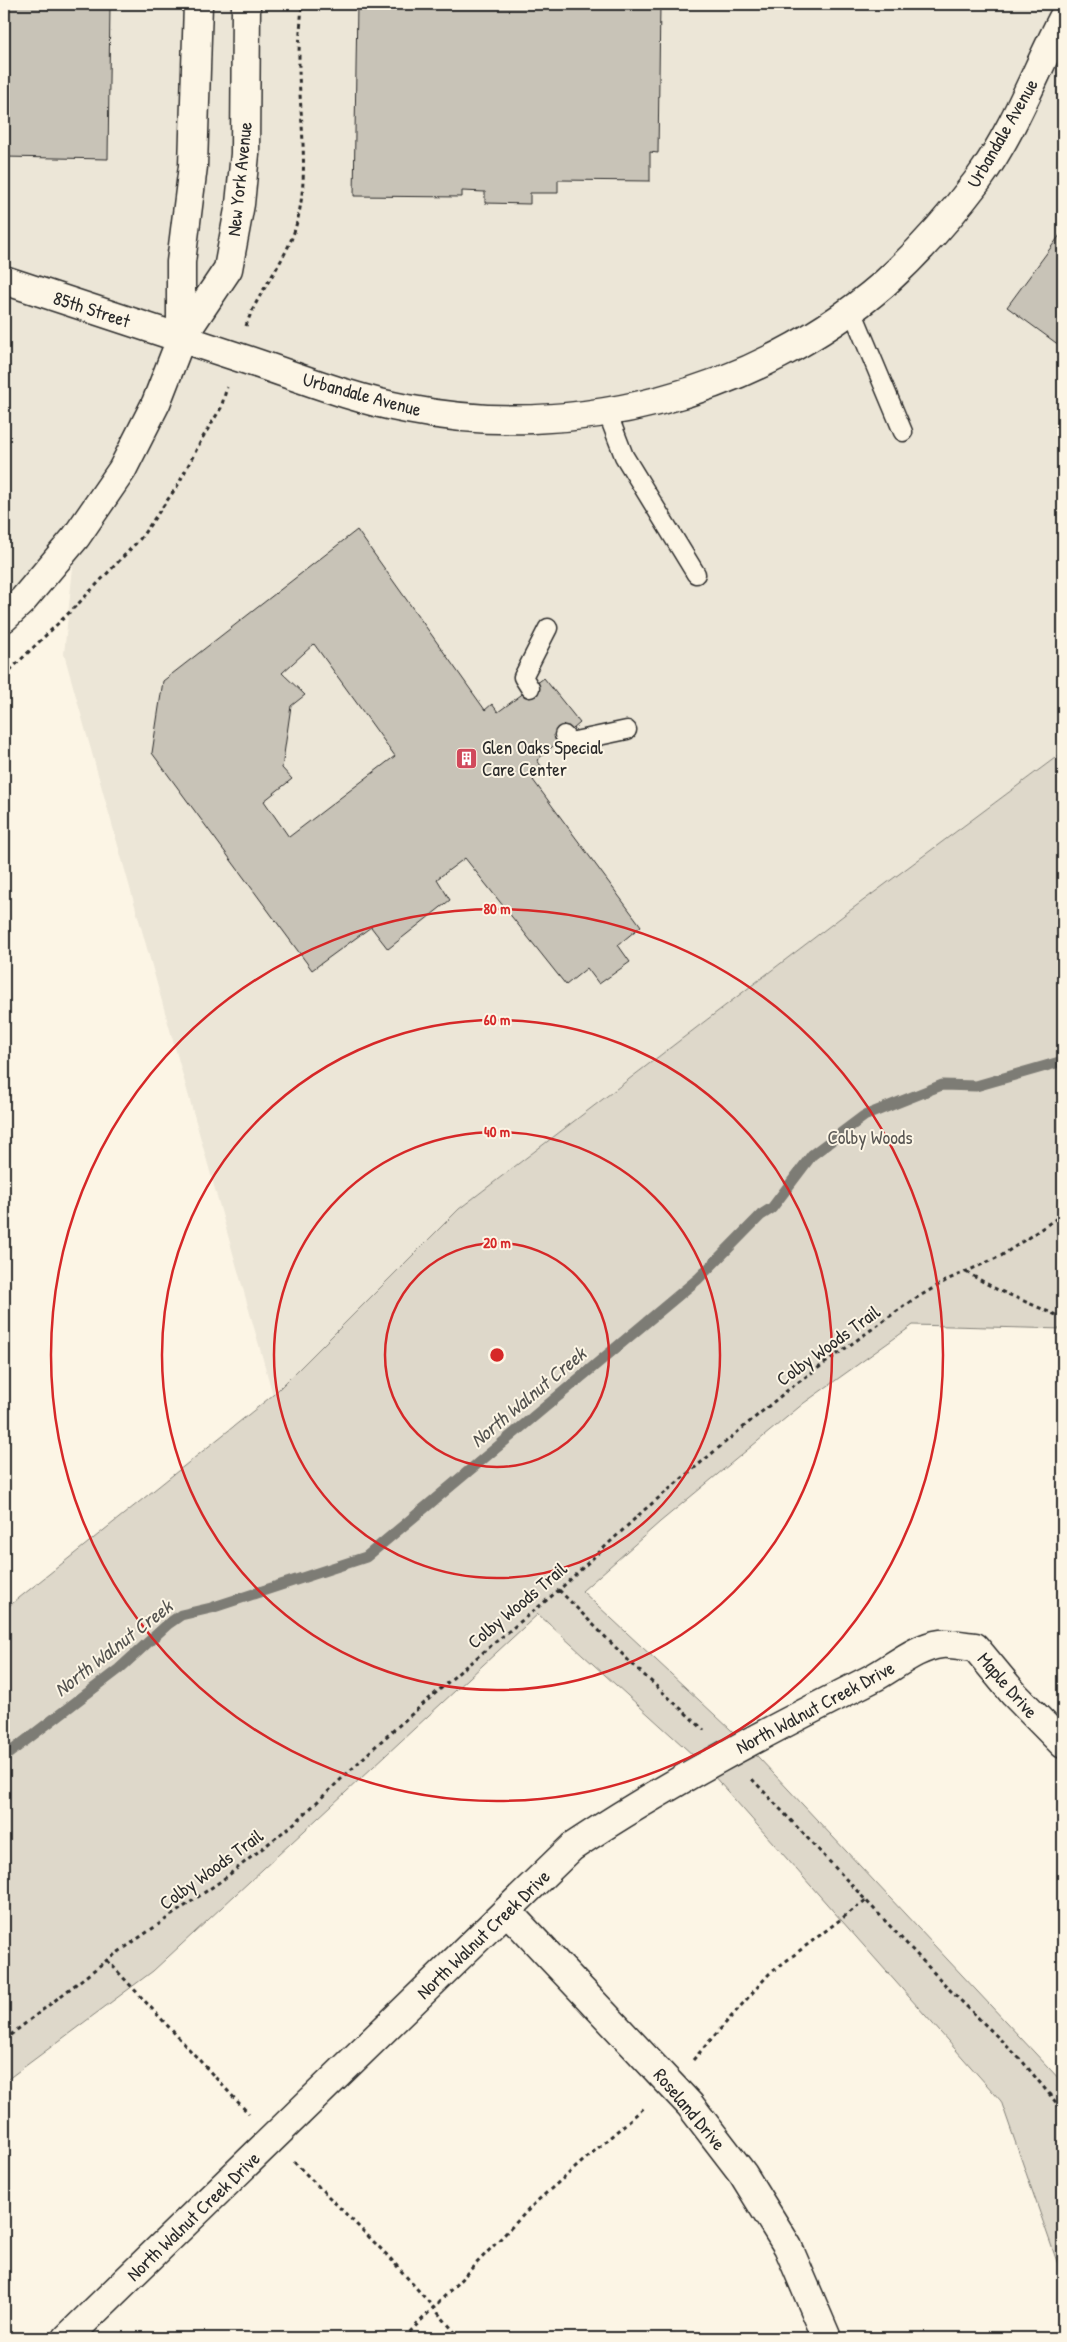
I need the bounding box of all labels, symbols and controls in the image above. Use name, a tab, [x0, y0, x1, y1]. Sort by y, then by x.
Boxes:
street label: Urbandale Avenue	[960, 73, 1044, 192]
street label: New York Avenue	[220, 120, 258, 237]
street label: 85th Street	[50, 284, 134, 334]
street label: Urbandale Avenue	[300, 366, 425, 422]
place label: Glen Oaks Special Care Center	[482, 734, 604, 782]
building icon: Glen Oaks Special Care Center	[454, 746, 478, 770]
text: 80 m	[484, 898, 510, 919]
text: 60 m	[484, 1009, 510, 1030]
text: 40 m	[484, 1121, 510, 1142]
park label: Colby Woods	[827, 1124, 913, 1150]
text: 20 m	[483, 1232, 511, 1253]
street label: Colby Woods Trail	[771, 1298, 886, 1392]
water label: North Walnut Creek	[464, 1339, 592, 1453]
centre of rings	[488, 1346, 506, 1364]
street label: Colby Woods Trail	[462, 1555, 573, 1654]
water label: North Walnut Creek	[48, 1592, 179, 1702]
street label: Maple Drive	[972, 1646, 1044, 1724]
street label: North Walnut Creek Drive	[731, 1654, 899, 1760]
street label: Colby Woods Trail	[154, 1822, 269, 1916]
street label: North Walnut Creek Drive	[411, 1863, 556, 2005]
street label: Roseland Drive	[648, 2062, 732, 2156]
street label: North Walnut Creek Drive	[121, 2145, 266, 2287]

